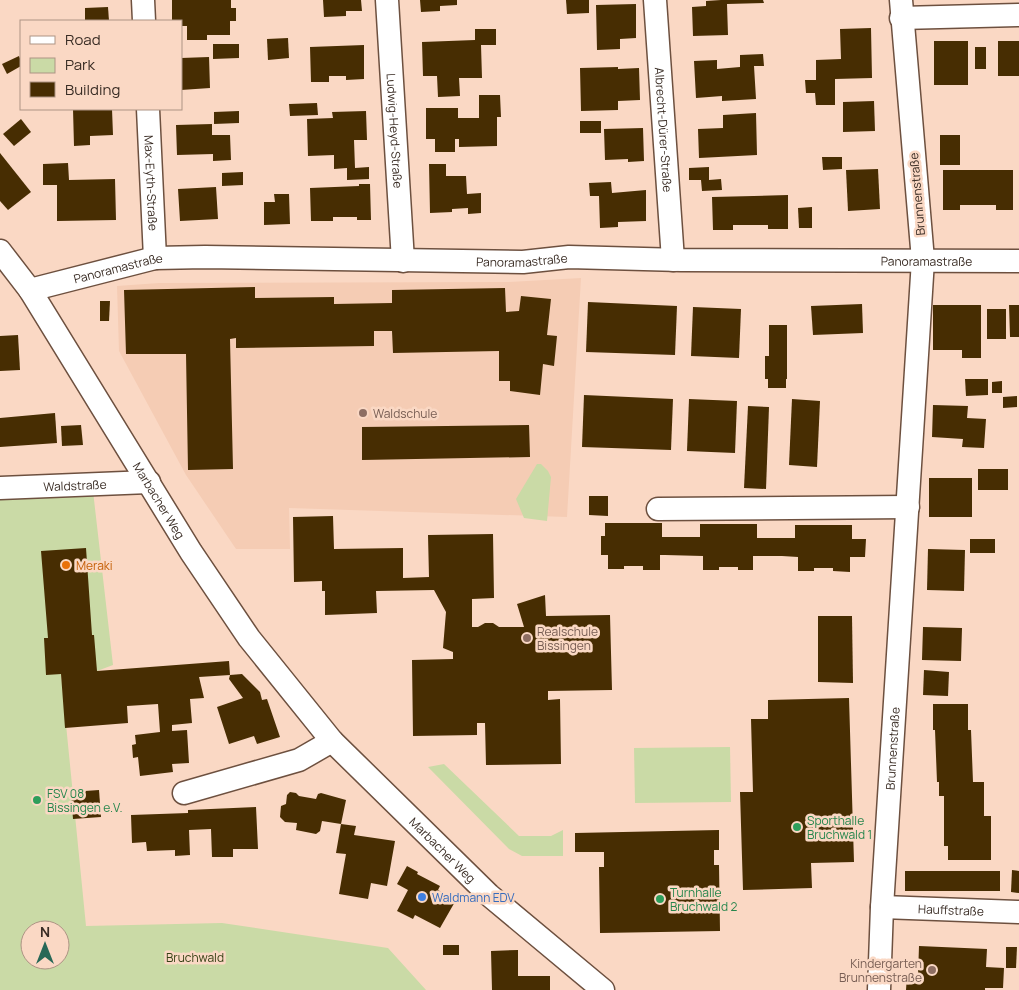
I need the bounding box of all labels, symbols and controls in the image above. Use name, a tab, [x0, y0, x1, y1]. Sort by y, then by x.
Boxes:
legend	[20, 20, 182, 110]
text: Road	[65, 29, 101, 50]
text: Park	[65, 54, 95, 75]
street label: Albrecht-Dürer-Straße	[651, 67, 677, 193]
street label: Ludwig-Heyd-Straße	[383, 73, 407, 189]
text: Building	[65, 79, 120, 100]
street label: Max-Eyth-Straße	[141, 135, 162, 231]
street label: Brunnenstraße	[905, 152, 929, 236]
street label: Panoramastraße	[72, 249, 163, 287]
street label: Panoramastraße	[476, 249, 568, 271]
street label: Panoramastraße	[881, 252, 972, 269]
place label: Waldschule	[373, 405, 437, 422]
marker: Waldschule	[357, 407, 369, 419]
street label: Marbacher Weg	[129, 459, 189, 542]
street label: Waldstraße	[43, 475, 107, 495]
place label: Meraki	[76, 557, 113, 574]
marker: Meraki	[60, 559, 72, 571]
place label: Realschule Bissingen	[537, 623, 598, 654]
marker: Realschule Bissingen	[521, 632, 533, 644]
street label: Brunnenstraße	[881, 706, 903, 790]
place label: FSV 08 Bissingen e.V.	[47, 785, 123, 816]
marker: FSV 08 Bissingen e.V.	[31, 794, 43, 806]
place label: Sporthalle Bruchwald 1	[807, 812, 872, 843]
street label: Marbacher Weg	[406, 813, 480, 886]
marker: Sporthalle Bruchwald 1	[791, 821, 803, 833]
place label: Turnhalle Bruchwald 2	[670, 884, 737, 915]
place label: Waldmann EDV	[432, 889, 515, 906]
marker: Waldmann EDV	[416, 891, 428, 903]
marker: Turnhalle Bruchwald 2	[654, 893, 666, 905]
street label: Hauffstraße	[918, 900, 984, 919]
north arrow	[20, 920, 70, 970]
text: N	[40, 922, 50, 941]
park label: Bruchwald	[166, 949, 224, 966]
place label: Kindergarten Brunnenstraße	[839, 955, 922, 986]
marker: Kindergarten Brunnenstraße	[926, 964, 938, 976]

